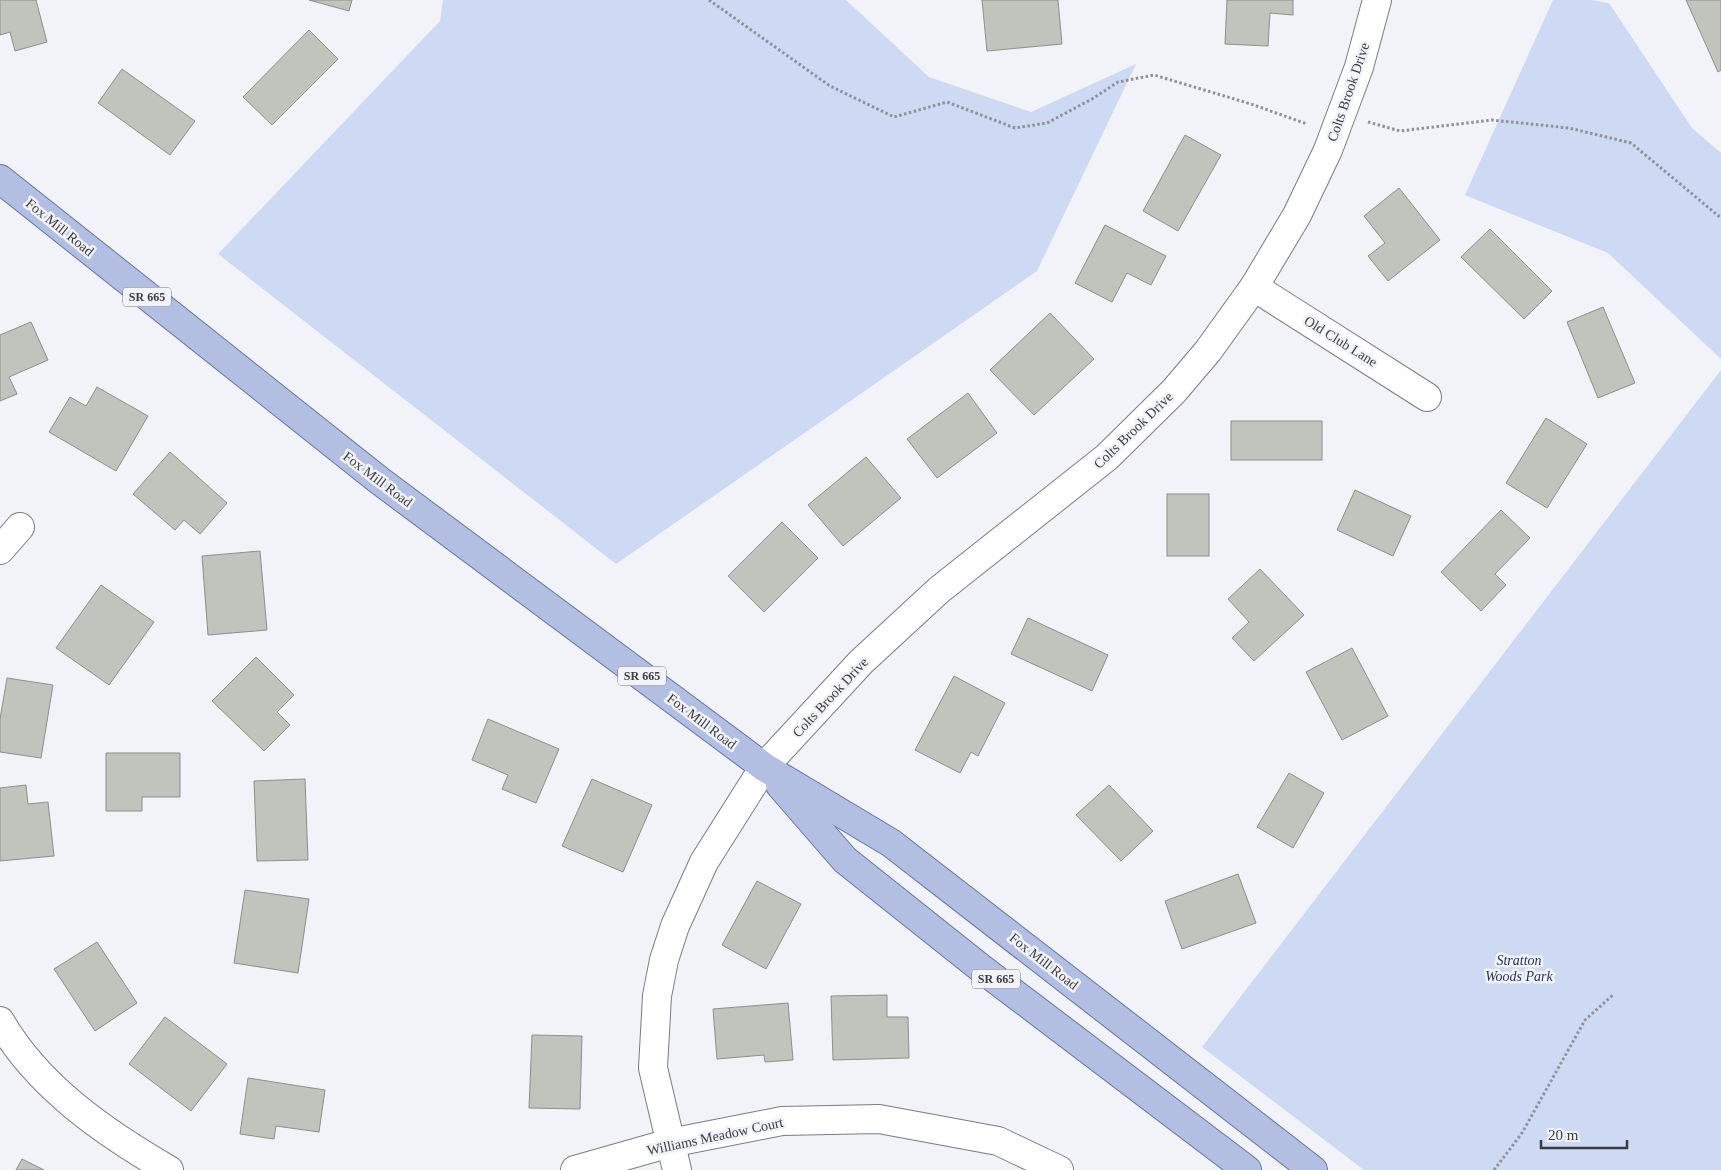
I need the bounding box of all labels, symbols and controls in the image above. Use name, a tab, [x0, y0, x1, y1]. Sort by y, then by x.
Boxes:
street label: Colts Brook Drive	[1325, 41, 1372, 144]
street label: Fox Mill Road	[23, 196, 96, 259]
road number: SR 665	[123, 288, 171, 306]
street label: Old Club Lane	[1301, 313, 1380, 370]
street label: Colts Brook Drive	[1091, 389, 1176, 472]
street label: Fox Mill Road	[340, 449, 415, 510]
street label: Colts Brook Drive	[790, 654, 871, 740]
road number: SR 665	[618, 666, 666, 686]
street label: Fox Mill Road	[664, 691, 739, 752]
street label: Fox Mill Road	[1007, 930, 1081, 993]
park label: Stratton Woods Park	[1485, 953, 1554, 984]
road number: SR 665	[972, 970, 1020, 989]
street label: Williams Meadow Court	[646, 1115, 785, 1158]
scale bar	[1541, 1118, 1627, 1150]
text: 20 m	[1548, 1127, 1579, 1143]

